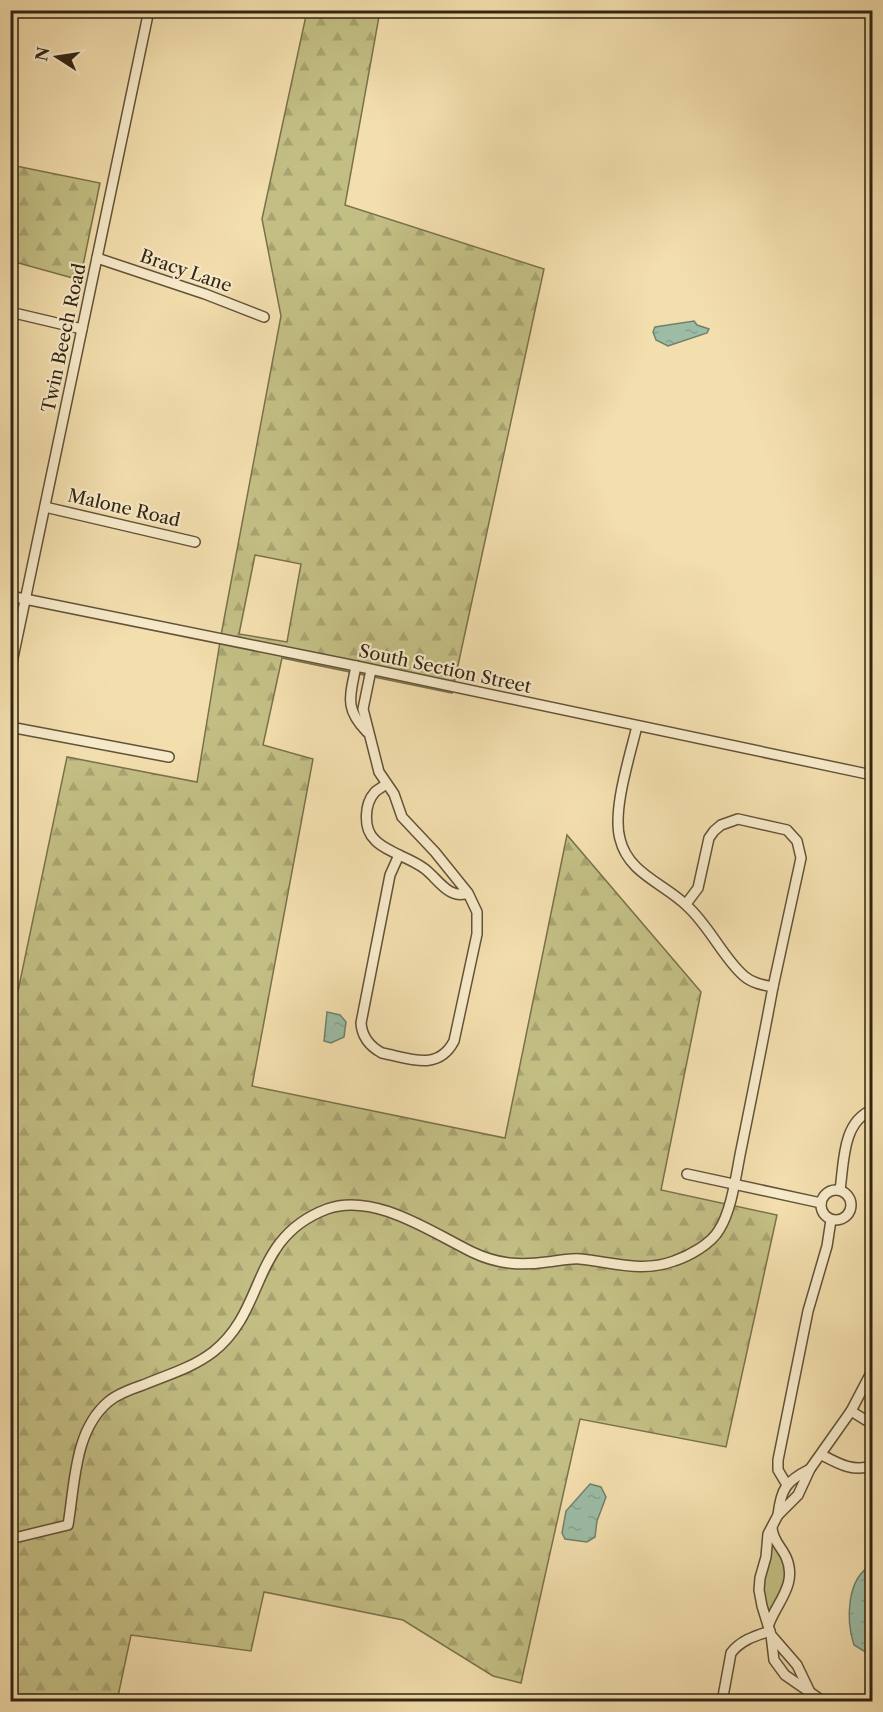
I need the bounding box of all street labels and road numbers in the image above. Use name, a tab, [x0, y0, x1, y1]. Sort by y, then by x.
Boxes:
street label: Bracy Lane	[137, 245, 235, 297]
street label: Twin Beech Road	[37, 261, 91, 415]
street label: Malone Road	[66, 484, 182, 532]
street label: South Section Street	[357, 640, 534, 698]

